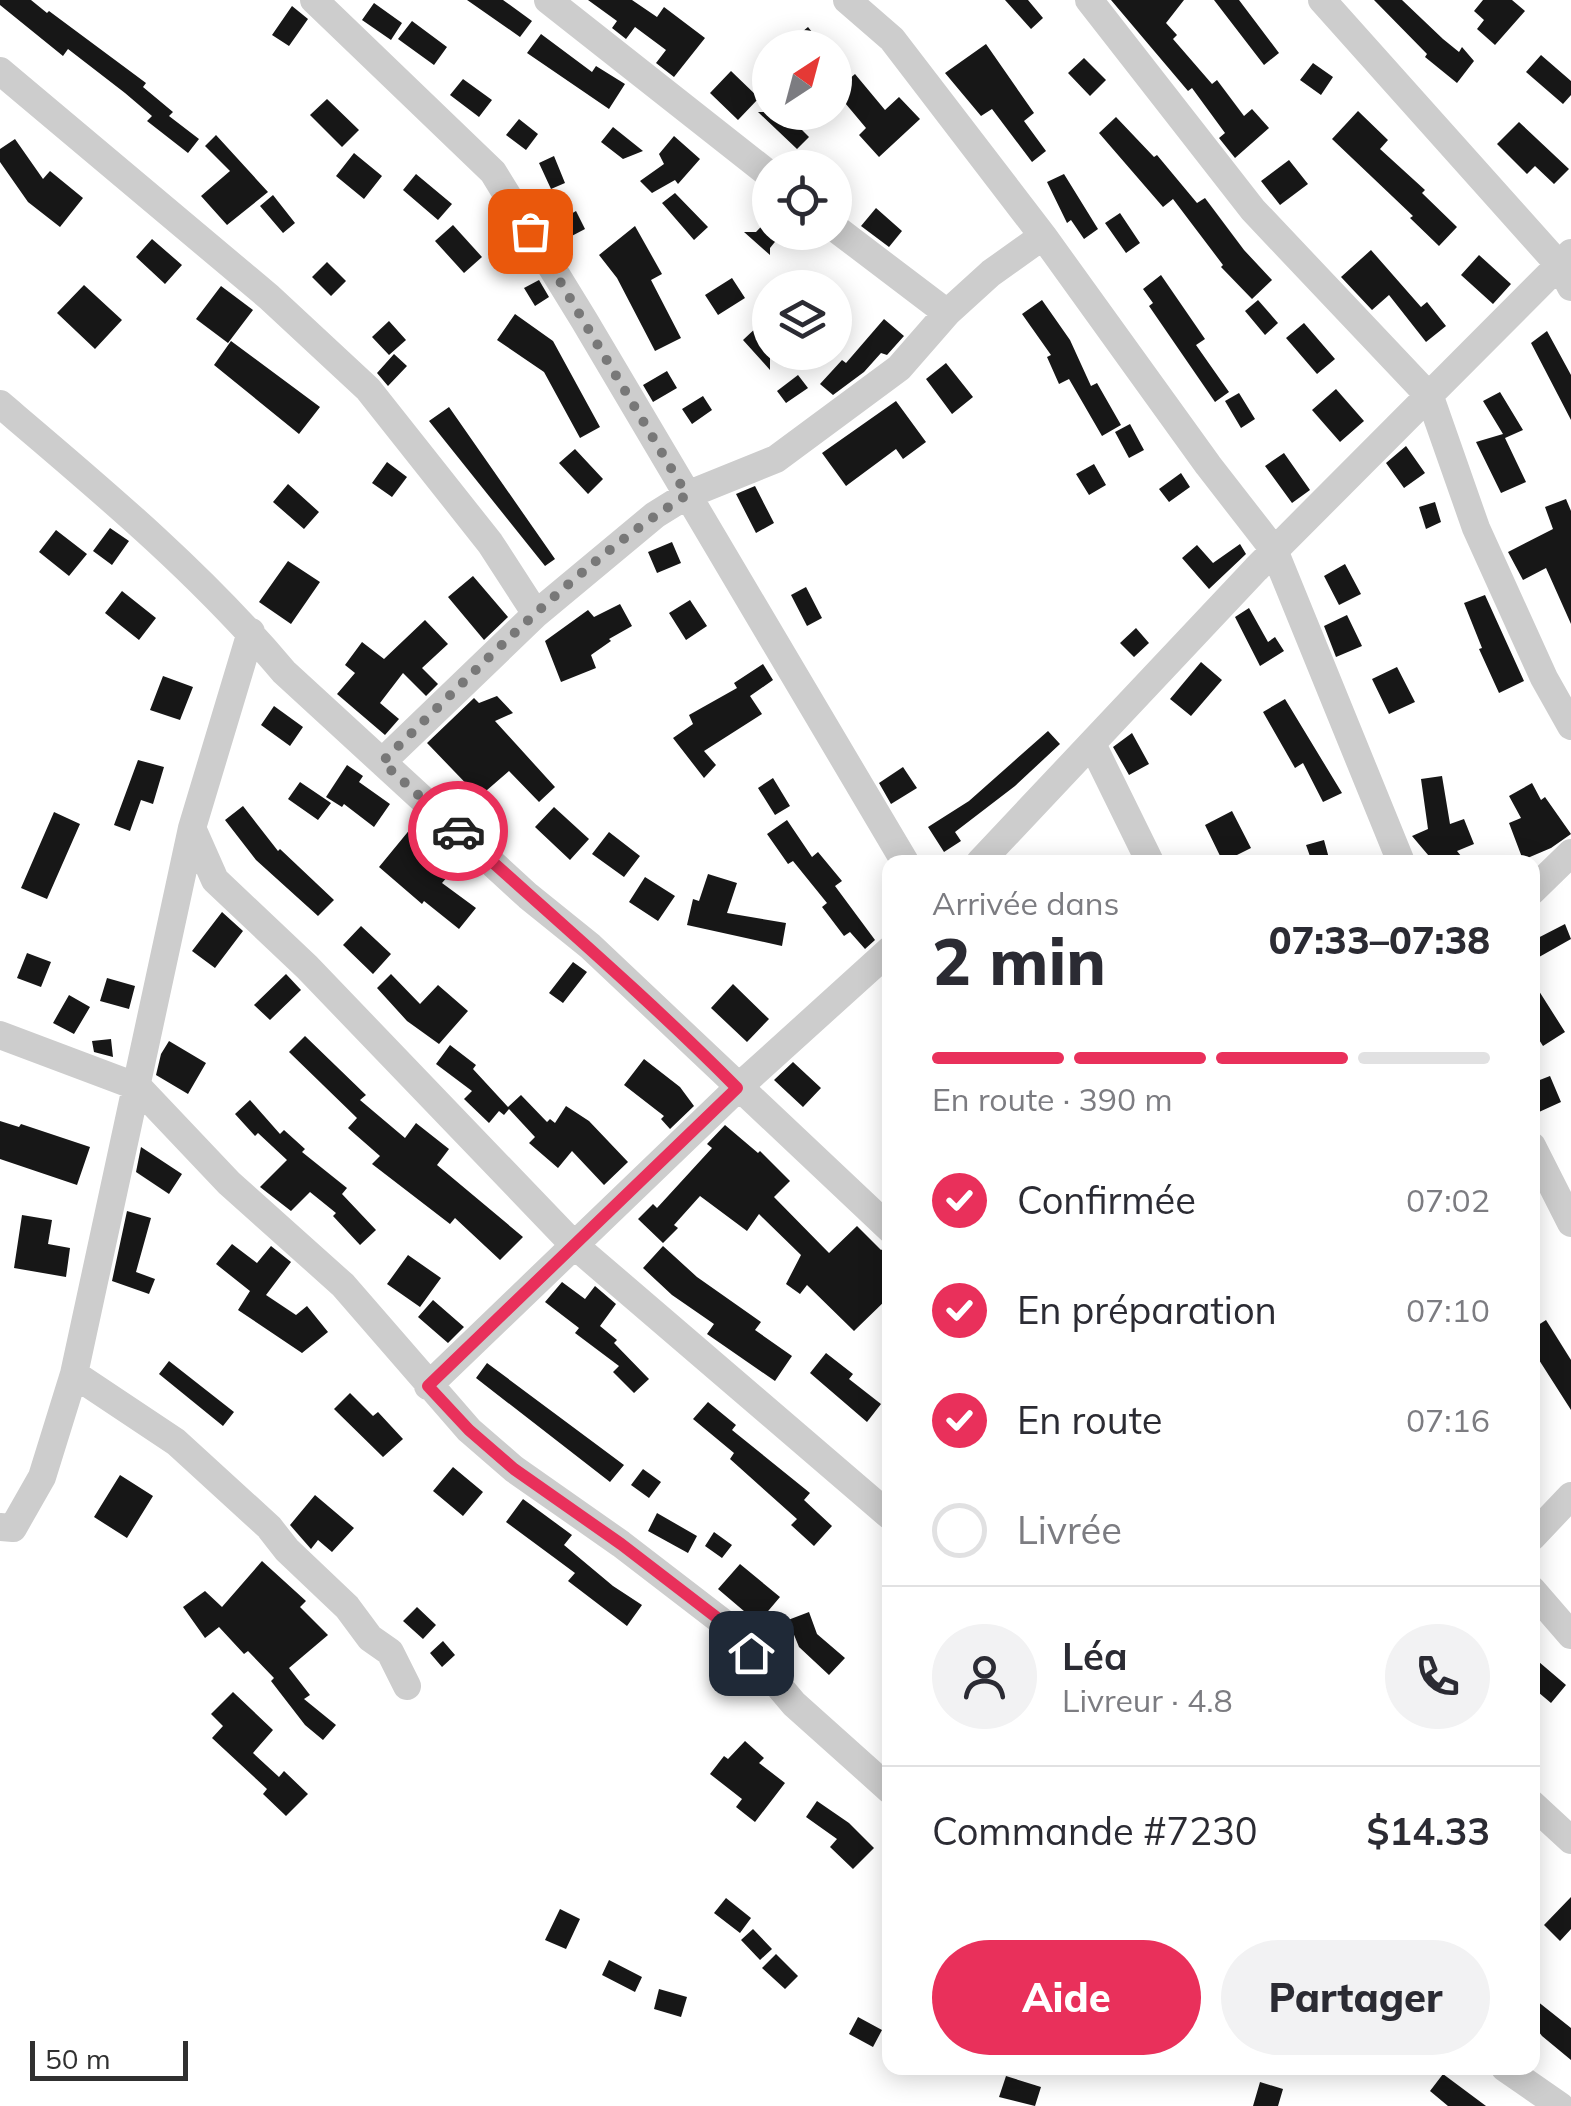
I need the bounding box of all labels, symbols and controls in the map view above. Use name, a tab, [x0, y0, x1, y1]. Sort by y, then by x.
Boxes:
north arrow	[752, 30, 852, 130]
map controls	[752, 30, 852, 370]
button: locate	[752, 150, 852, 250]
pin	[488, 189, 573, 274]
icon: bag	[503, 204, 558, 259]
button: layers	[752, 270, 852, 370]
courier	[408, 781, 508, 881]
icon: car	[431, 804, 486, 859]
text: Arrivée dans	[932, 883, 1119, 923]
text: 07:33–07:38	[1269, 916, 1490, 964]
text: 2 min	[932, 920, 1106, 1001]
text: En route · 390 m	[932, 1079, 1173, 1119]
icon: check	[932, 1173, 987, 1228]
text: Confirmée	[1017, 1176, 1196, 1224]
text: 07:02	[1406, 1180, 1490, 1220]
icon: check	[932, 1283, 987, 1338]
text: En préparation	[1017, 1286, 1277, 1334]
text: 07:10	[1406, 1290, 1490, 1330]
icon: check	[932, 1393, 987, 1448]
text: En route	[1017, 1396, 1163, 1444]
text: 07:16	[1406, 1400, 1490, 1440]
text: Livrée	[1017, 1506, 1122, 1554]
pin	[709, 1611, 794, 1696]
button: person	[932, 1624, 1037, 1729]
button: phone	[1385, 1624, 1490, 1729]
icon: home	[724, 1626, 779, 1681]
text: Léa	[1062, 1632, 1127, 1680]
text: Livreur · 4.8	[1062, 1680, 1233, 1720]
text: Commande #7230	[932, 1807, 1258, 1855]
text: $14.33	[1367, 1807, 1490, 1855]
button: Aide	[932, 1940, 1201, 2055]
button: Partager	[1221, 1940, 1490, 2055]
scale bar	[30, 2036, 188, 2080]
text: 50 m	[45, 2041, 111, 2076]

